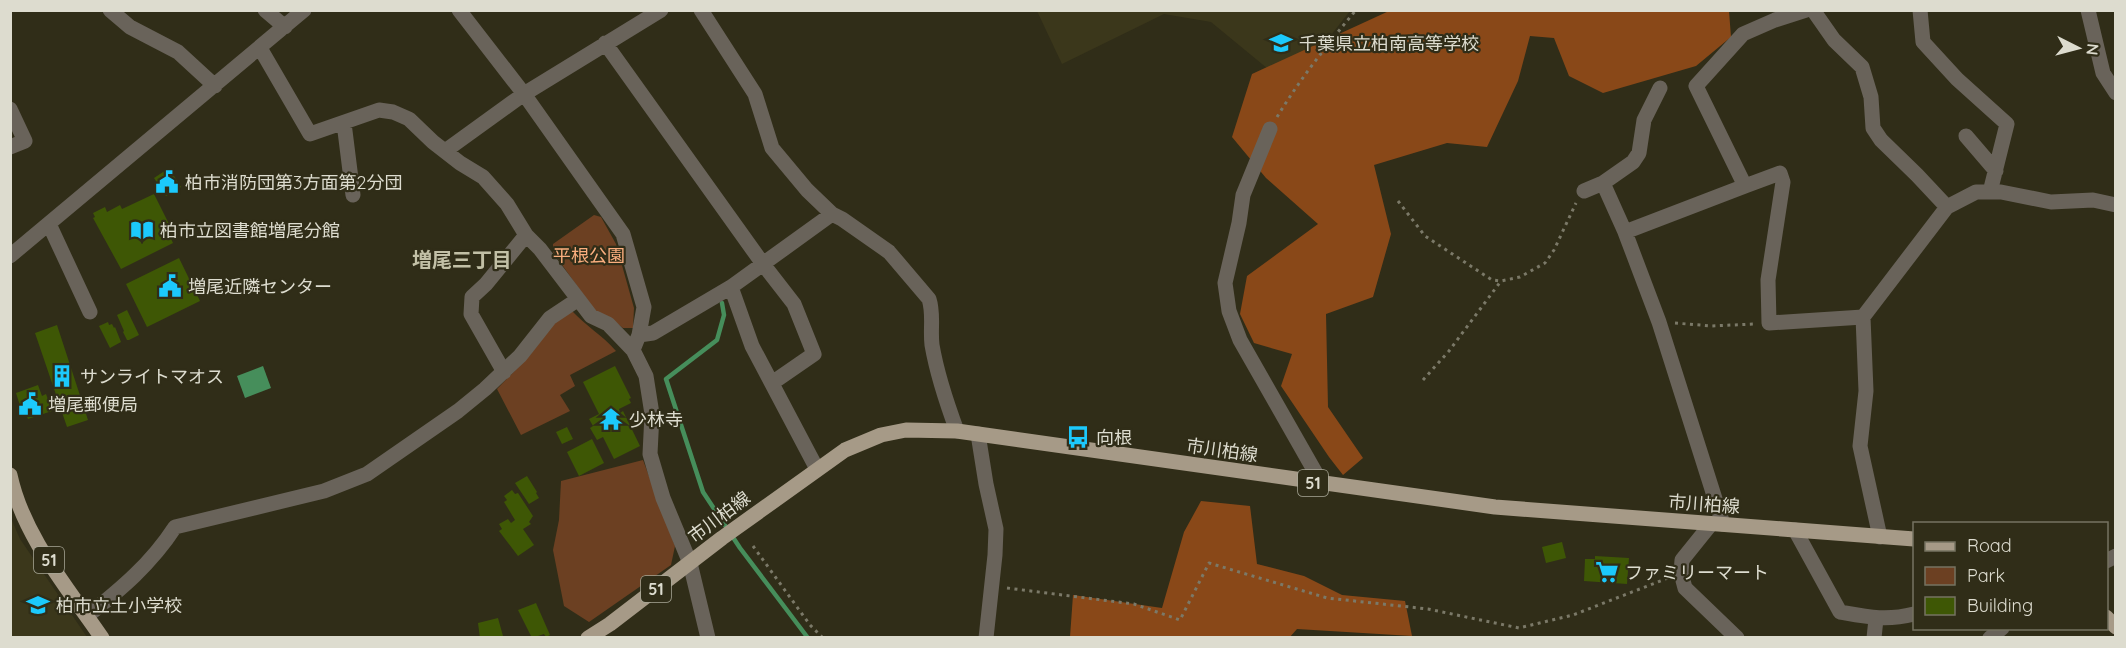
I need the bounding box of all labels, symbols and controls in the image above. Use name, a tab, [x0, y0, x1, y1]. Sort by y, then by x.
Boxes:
north arrow	[2048, 18, 2108, 78]
school or university icon: 千葉県立柏南高等学校	[1268, 30, 1294, 56]
place label: 千葉県立柏南高等学校	[1299, 32, 1479, 55]
text: N	[2082, 43, 2103, 56]
public building icon: 柏市消防団第3方面第2分団	[154, 169, 180, 195]
place label: 柏市消防団第3方面第2分団	[185, 171, 402, 194]
library icon: 柏市立図書館増尾分館	[129, 217, 155, 243]
place label: 柏市立図書館増尾分館	[160, 219, 340, 242]
park label: 平根公園	[553, 244, 625, 267]
district label: 増尾三丁目	[412, 247, 512, 272]
public building icon: 増尾近隣センター	[157, 273, 183, 299]
place label: 増尾近隣センター	[188, 275, 332, 298]
building icon: サンライトマオス	[49, 363, 75, 389]
place label: サンライトマオス	[80, 365, 224, 388]
public building icon: 増尾郵便局	[17, 391, 43, 417]
place label: 増尾郵便局	[48, 393, 138, 416]
temple icon: 少林寺	[598, 406, 624, 432]
place label: 少林寺	[629, 408, 683, 431]
bus stop icon: 向根	[1065, 424, 1091, 450]
place label: 向根	[1096, 426, 1132, 449]
street label: 市川柏線	[1185, 434, 1259, 466]
road number: 51	[1298, 470, 1328, 496]
street label: 市川柏線	[683, 486, 755, 548]
street label: 市川柏線	[1667, 490, 1741, 518]
legend	[1913, 522, 2108, 630]
text: Road	[1967, 534, 2012, 557]
road number: 51	[34, 547, 64, 573]
supermarket icon: ファミリーマート	[1594, 559, 1620, 585]
place label: ファミリーマート	[1625, 561, 1769, 584]
text: Park	[1967, 564, 2005, 587]
road number: 51	[641, 576, 671, 602]
school or university icon: 柏市立土小学校	[25, 592, 51, 618]
place label: 柏市立土小学校	[56, 594, 182, 617]
text: Building	[1967, 594, 2033, 617]

